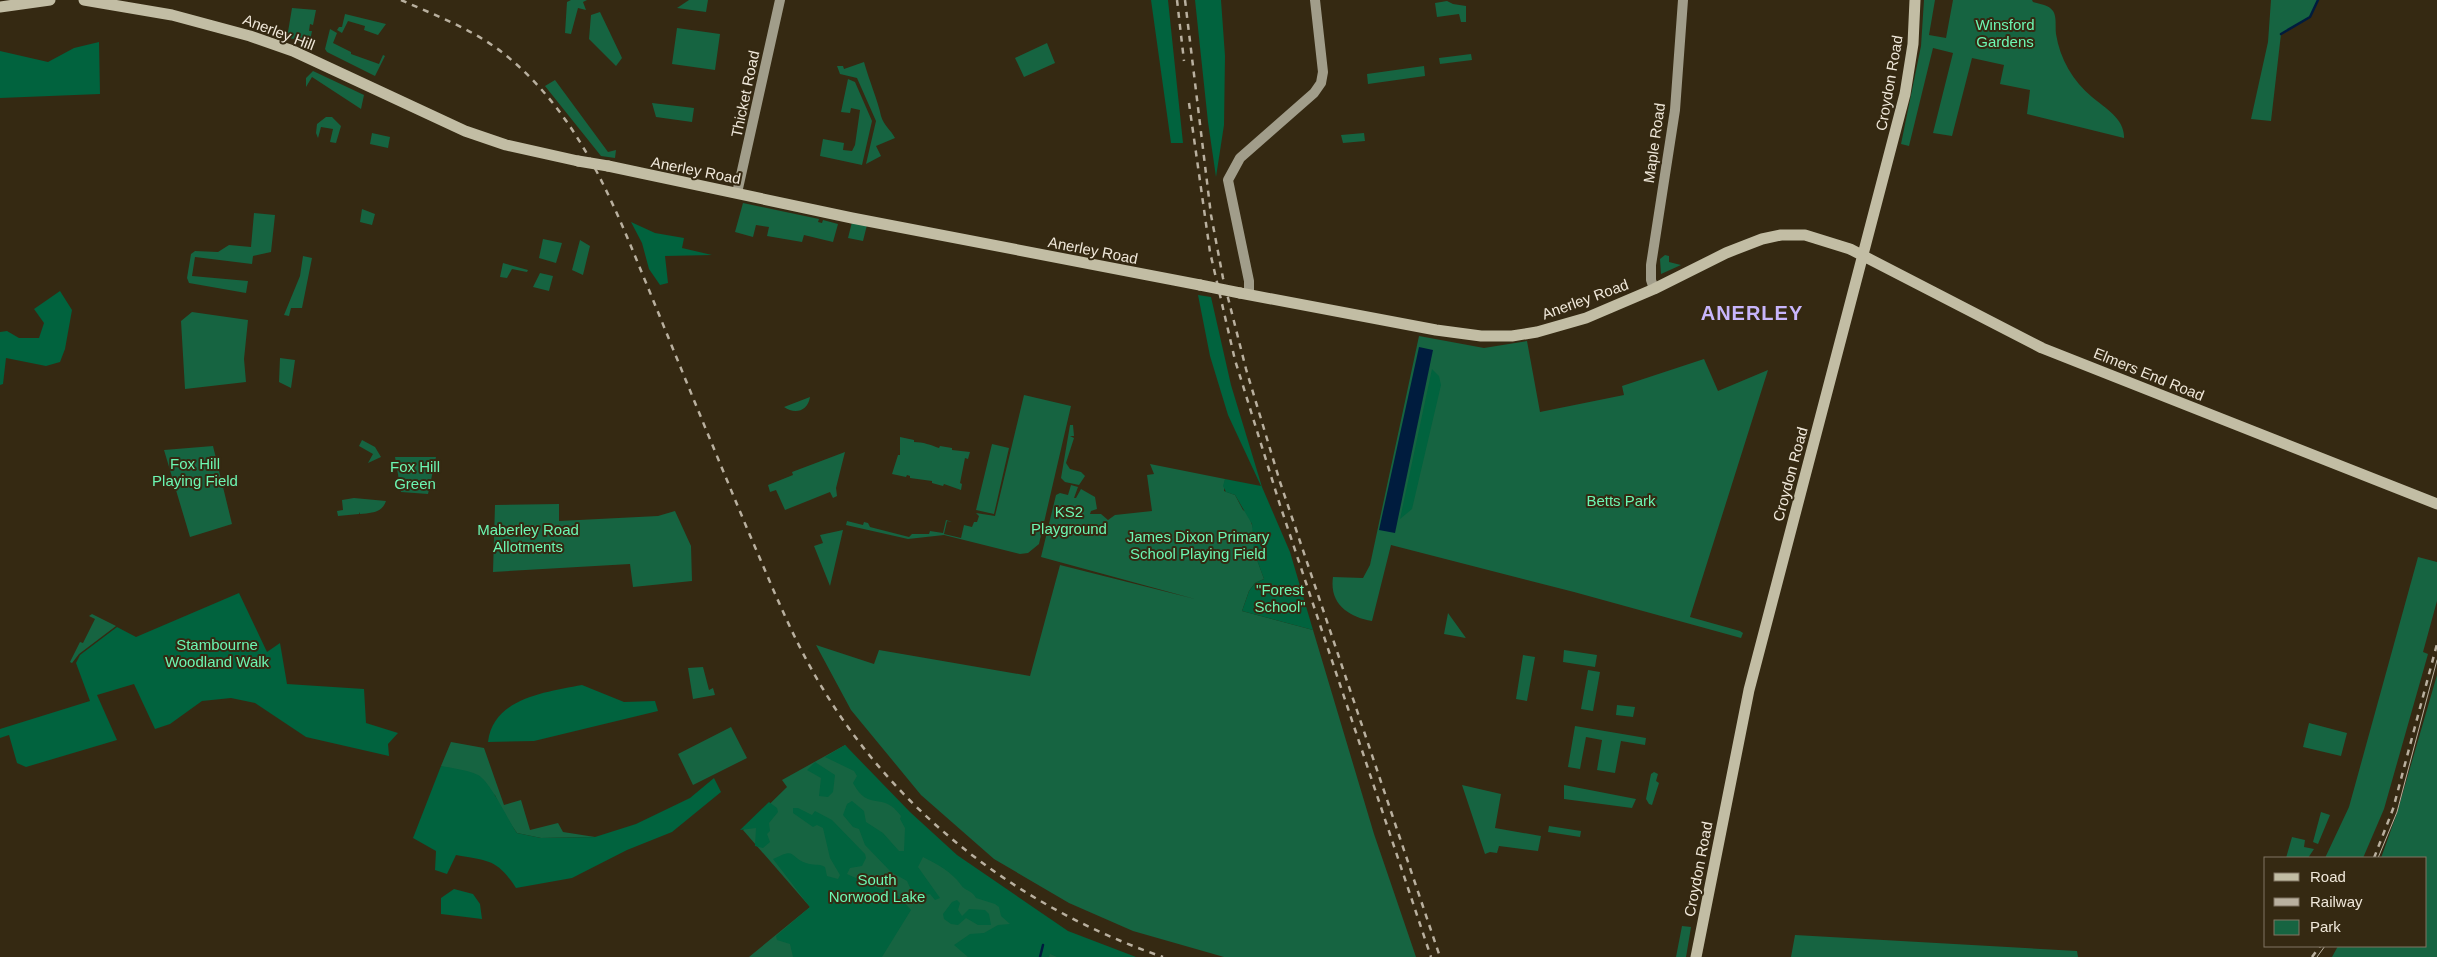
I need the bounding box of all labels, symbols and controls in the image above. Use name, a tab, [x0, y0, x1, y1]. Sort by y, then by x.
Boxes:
street label: Anerley Hill	[241, 10, 317, 54]
park label: Winsford Gardens	[1975, 16, 2035, 50]
street label: Croydon Road	[1872, 34, 1906, 132]
street label: Thicket Road	[727, 49, 763, 139]
street label: Maple Road	[1640, 102, 1668, 184]
street label: Anerley Road	[650, 153, 742, 187]
street label: Anerley Road	[1047, 233, 1139, 267]
street label: Anerley Road	[1539, 275, 1631, 323]
district label: ANERLEY	[1701, 302, 1803, 324]
street label: Elmers End Road	[2091, 344, 2207, 404]
street label: Croydon Road	[1769, 425, 1811, 523]
park label: Fox Hill Playing Field	[152, 455, 238, 489]
park label: Fox Hill Green	[390, 458, 440, 492]
park label: Betts Park	[1586, 492, 1656, 509]
park label: KS2 Playground	[1031, 503, 1107, 537]
park label: Maberley Road Allotments	[477, 521, 579, 555]
park label: James Dixon Primary School Playing Field	[1127, 528, 1270, 562]
park label: "Forest School"	[1254, 581, 1306, 615]
park label: Stambourne Woodland Walk	[165, 636, 270, 670]
street label: Croydon Road	[1680, 820, 1716, 918]
legend	[2264, 857, 2427, 947]
text: Road	[2310, 868, 2346, 885]
park label: South Norwood Lake	[829, 871, 925, 905]
text: Railway	[2310, 893, 2363, 910]
text: Park	[2310, 918, 2341, 935]

